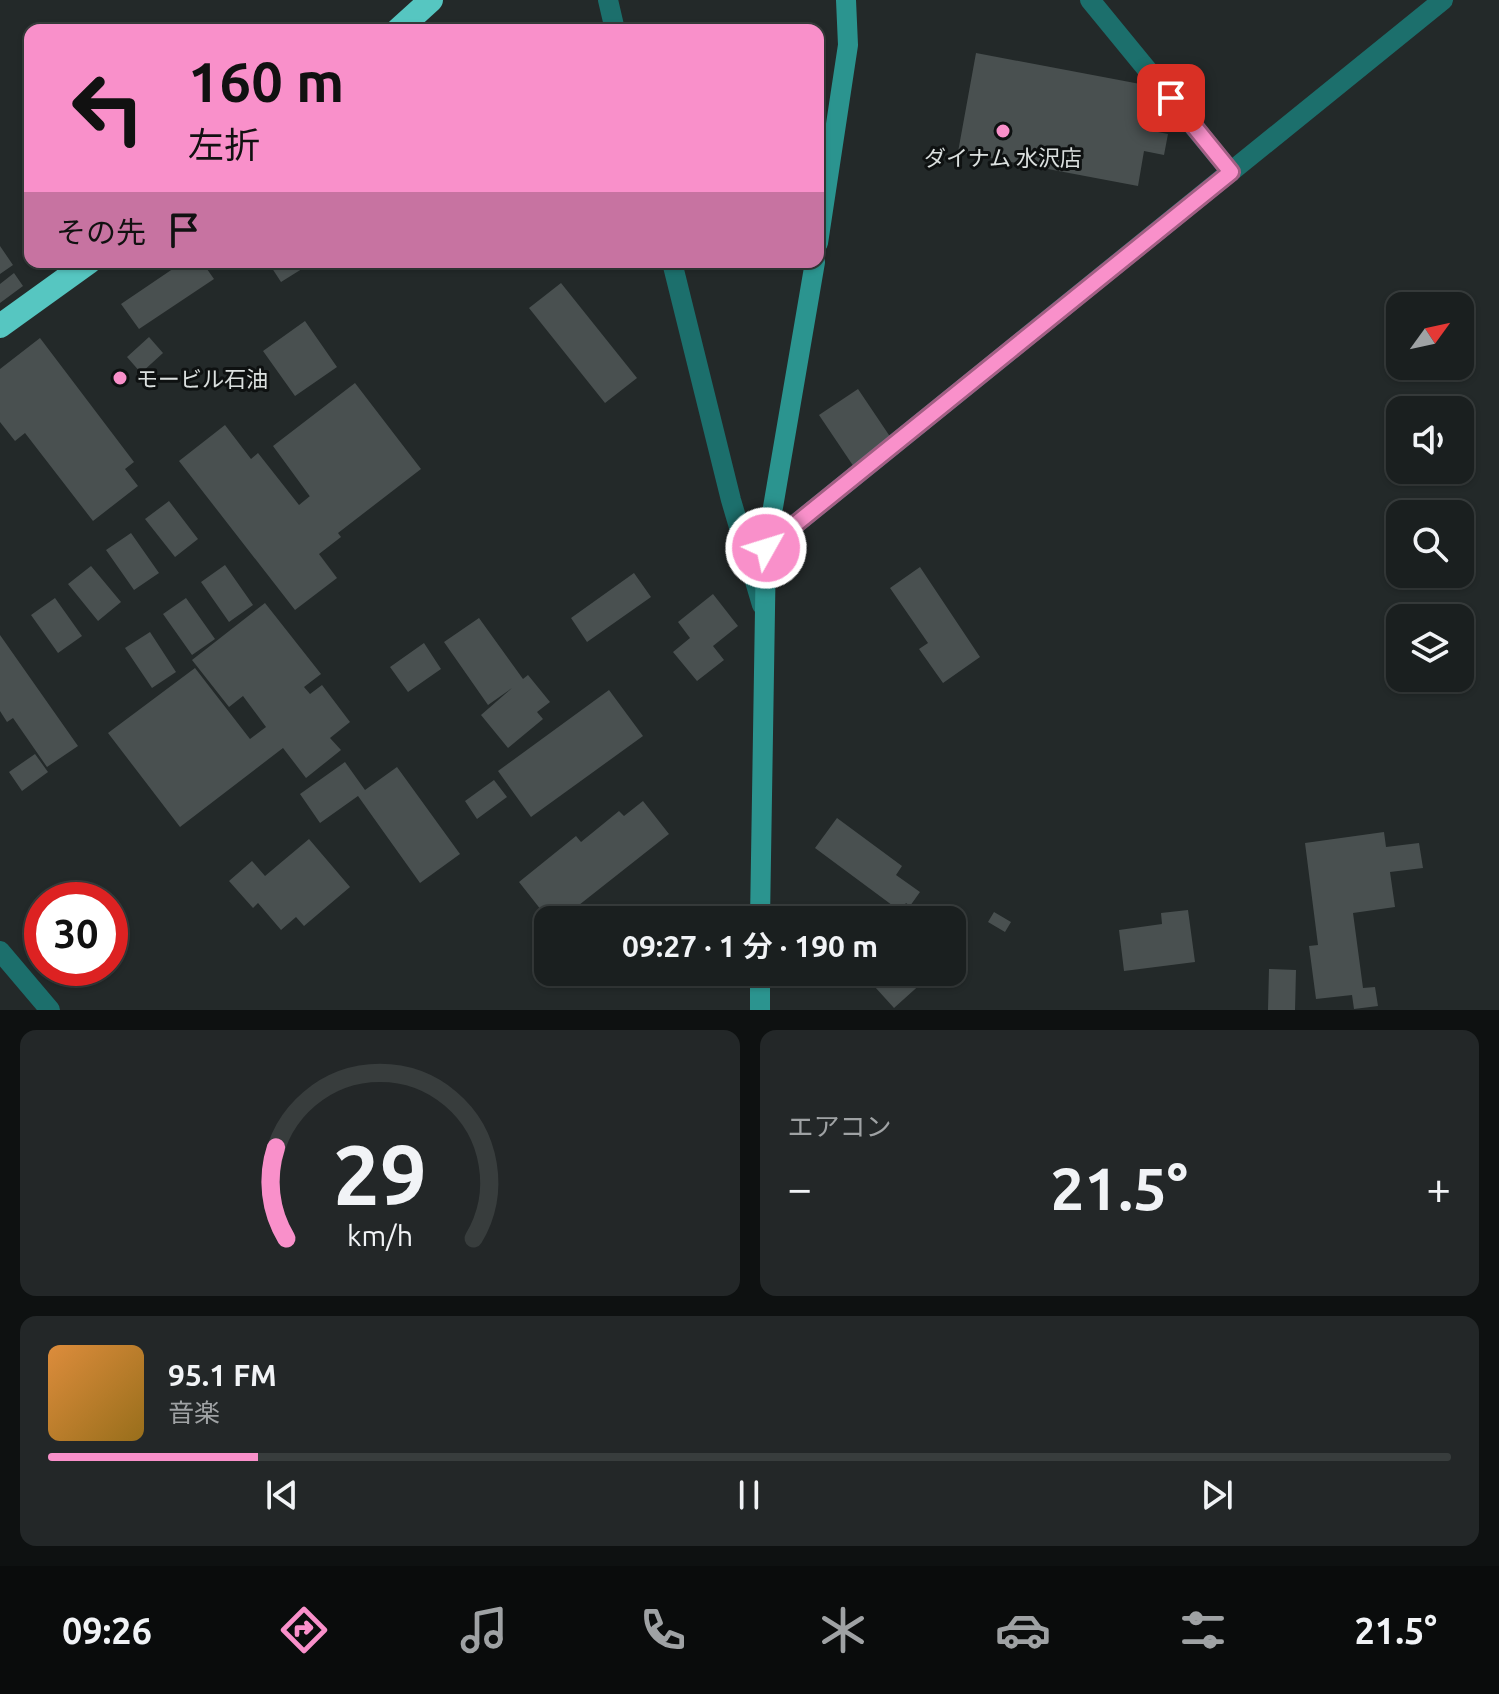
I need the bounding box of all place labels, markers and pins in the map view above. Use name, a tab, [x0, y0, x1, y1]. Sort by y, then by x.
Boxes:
pin	[1137, 64, 1205, 132]
marker: ダイナム 水沢店	[994, 122, 1012, 140]
place label: ダイナム 水沢店	[924, 145, 1082, 170]
place label: モービル石油	[136, 366, 268, 391]
marker: モービル石油	[111, 369, 129, 387]

